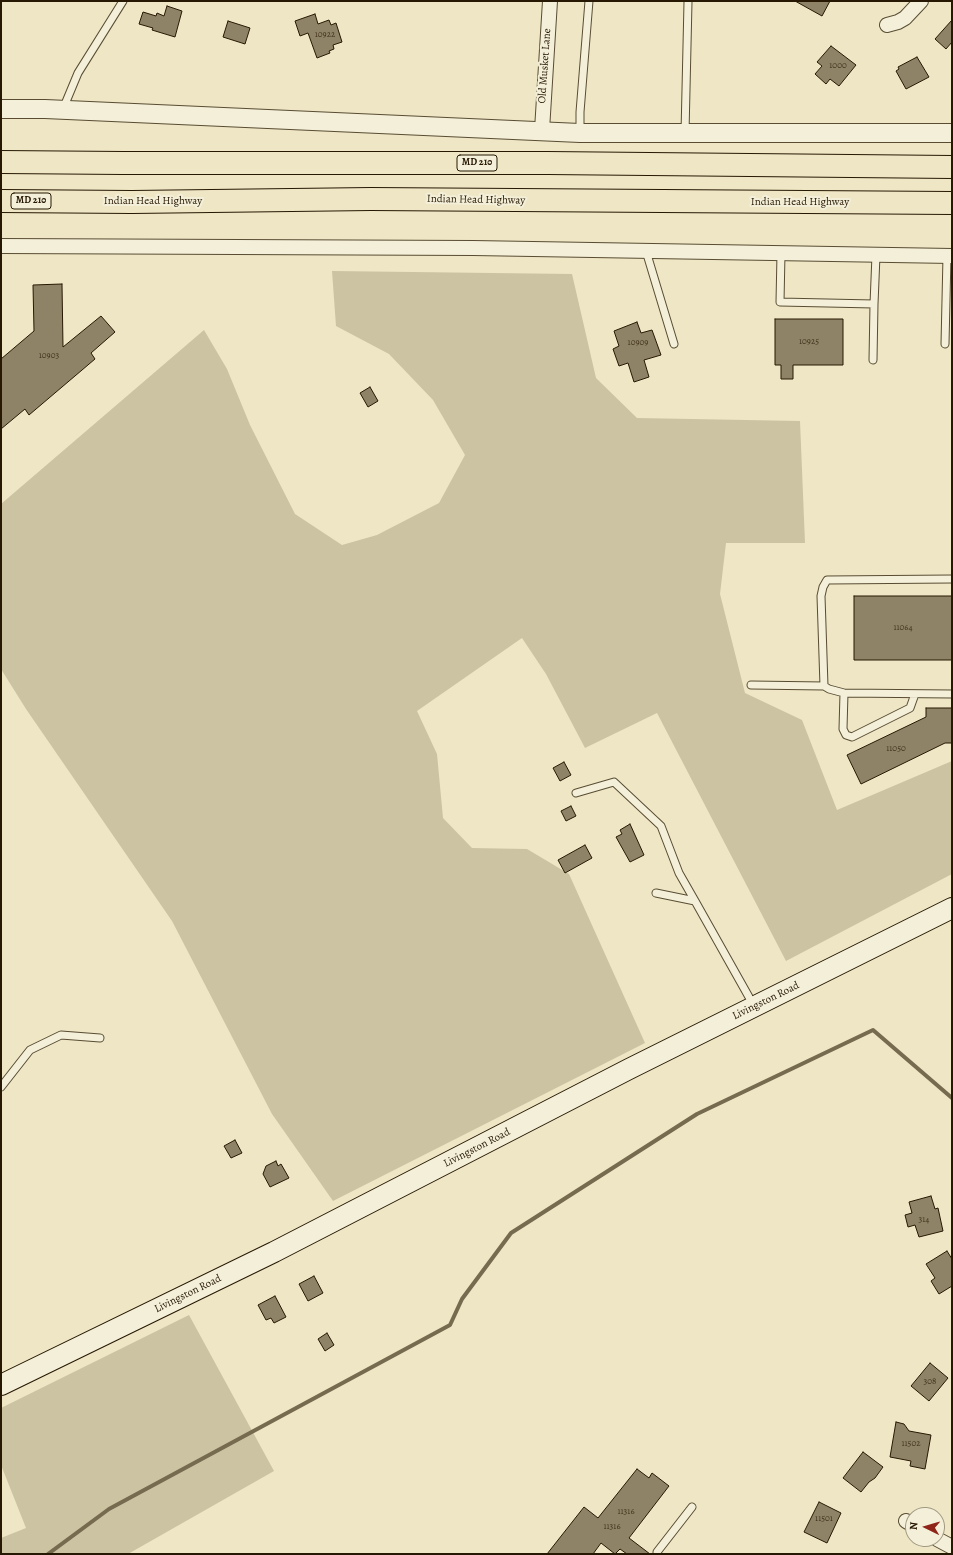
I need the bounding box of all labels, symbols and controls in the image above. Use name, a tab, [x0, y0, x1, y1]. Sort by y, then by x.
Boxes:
street label: Old Musket Lane	[536, 28, 554, 104]
house number: 10922	[315, 30, 335, 40]
house number: 1000	[829, 61, 847, 71]
road number: MD 210	[457, 155, 497, 171]
road number: MD 210	[11, 193, 51, 209]
street label: Indian Head Highway	[427, 193, 525, 207]
street label: Indian Head Highway	[104, 194, 202, 208]
street label: Indian Head Highway	[751, 195, 849, 209]
house number: 10925	[799, 337, 819, 347]
house number: 10909	[628, 338, 648, 348]
house number: 10903	[39, 351, 59, 361]
house number: 11064	[893, 623, 913, 633]
house number: 11050	[886, 744, 906, 754]
street label: Livingston Road	[730, 979, 802, 1023]
street label: Livingston Road	[442, 1126, 512, 1170]
house number: 314	[919, 1215, 929, 1225]
street label: Livingston Road	[152, 1272, 224, 1316]
house number: 308	[924, 1377, 936, 1387]
house number: 11502	[901, 1439, 921, 1449]
house number: 11316	[617, 1507, 635, 1517]
north arrow	[905, 1507, 945, 1547]
house number: 11501	[815, 1514, 833, 1524]
text: N	[906, 1521, 921, 1531]
house number: 11316	[603, 1522, 621, 1532]

